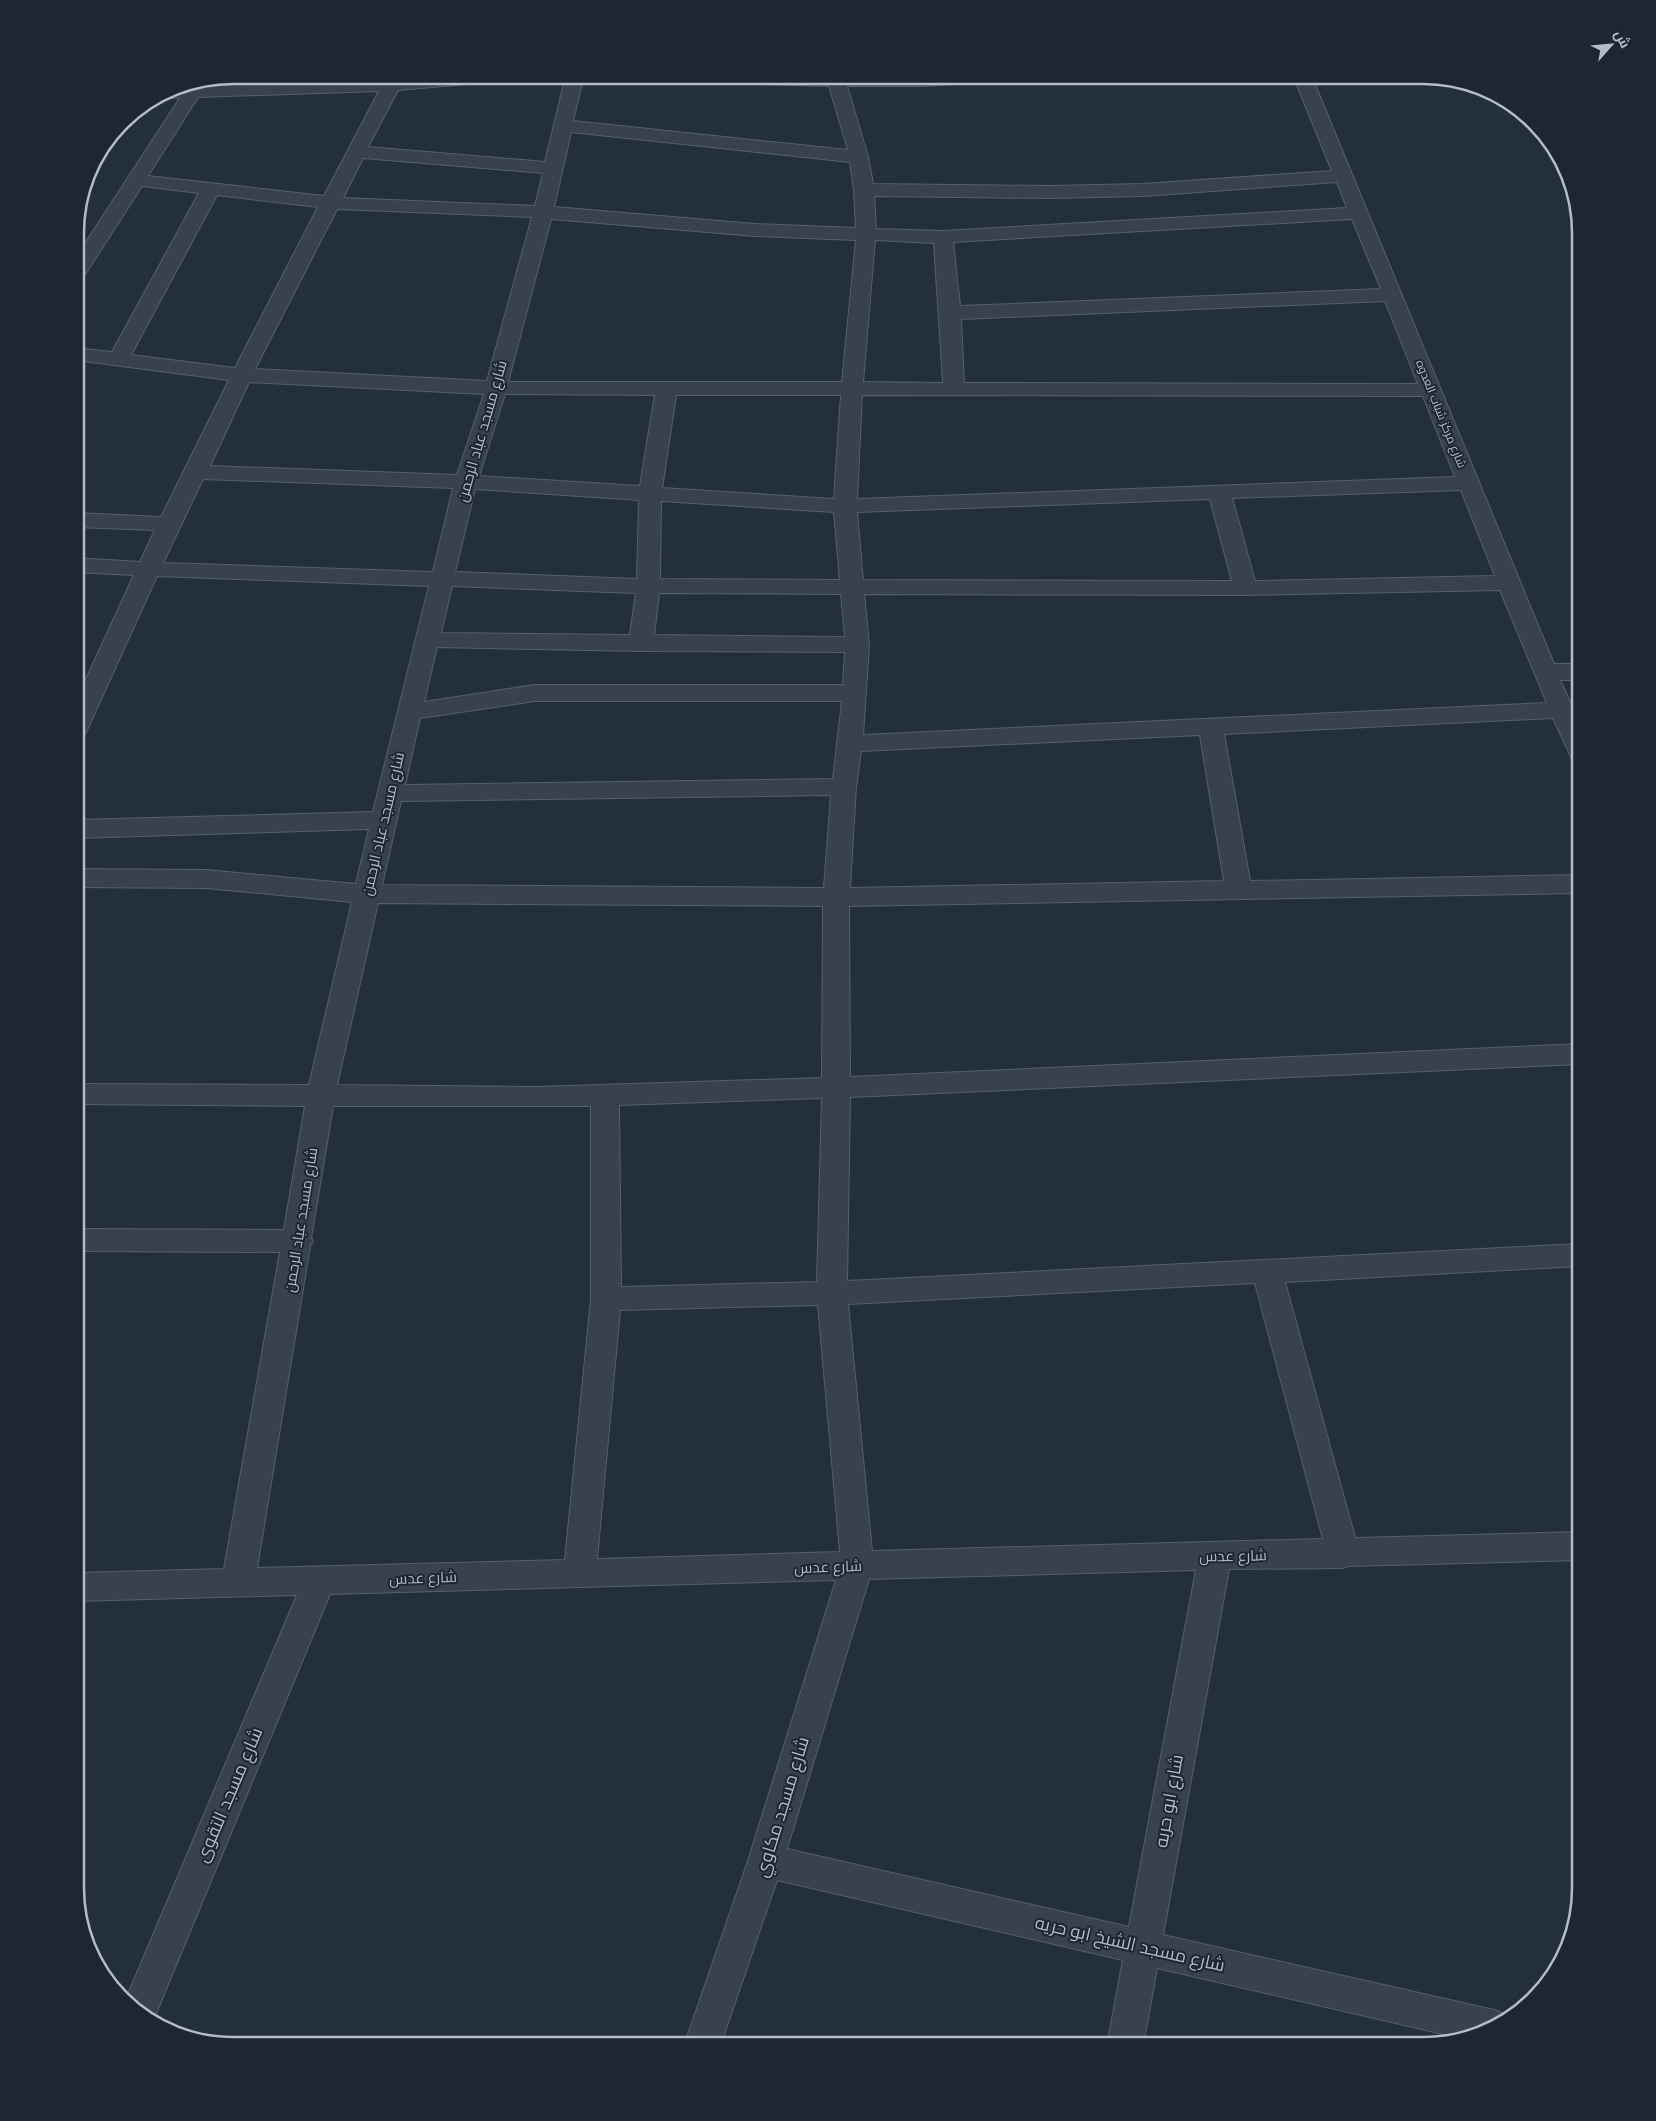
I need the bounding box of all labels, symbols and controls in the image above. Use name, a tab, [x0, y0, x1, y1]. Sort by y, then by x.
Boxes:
north arrow	[1586, 20, 1636, 70]
text: ش	[1610, 27, 1635, 51]
street label: شارع مسجد عباد الرحمن	[452, 358, 513, 504]
street label: شارع مركز شباب العدوه	[1412, 358, 1470, 470]
street label: شارع مسجد عباد الرحمن	[357, 750, 410, 898]
street label: شارع مسجد عباد الرحمن	[280, 1146, 323, 1294]
street label: شارع عدس	[1199, 1545, 1267, 1568]
street label: شارع عدس	[794, 1556, 862, 1579]
street label: شارع عدس	[389, 1567, 457, 1590]
street label: شارع مسجد التقوى	[190, 1724, 268, 1866]
street label: شارع مسجد مكاوي	[749, 1734, 817, 1881]
street label: شارع ابو حربه	[1149, 1752, 1189, 1850]
street label: شارع مسجد الشيخ ابو حريه	[1033, 1910, 1227, 1978]

